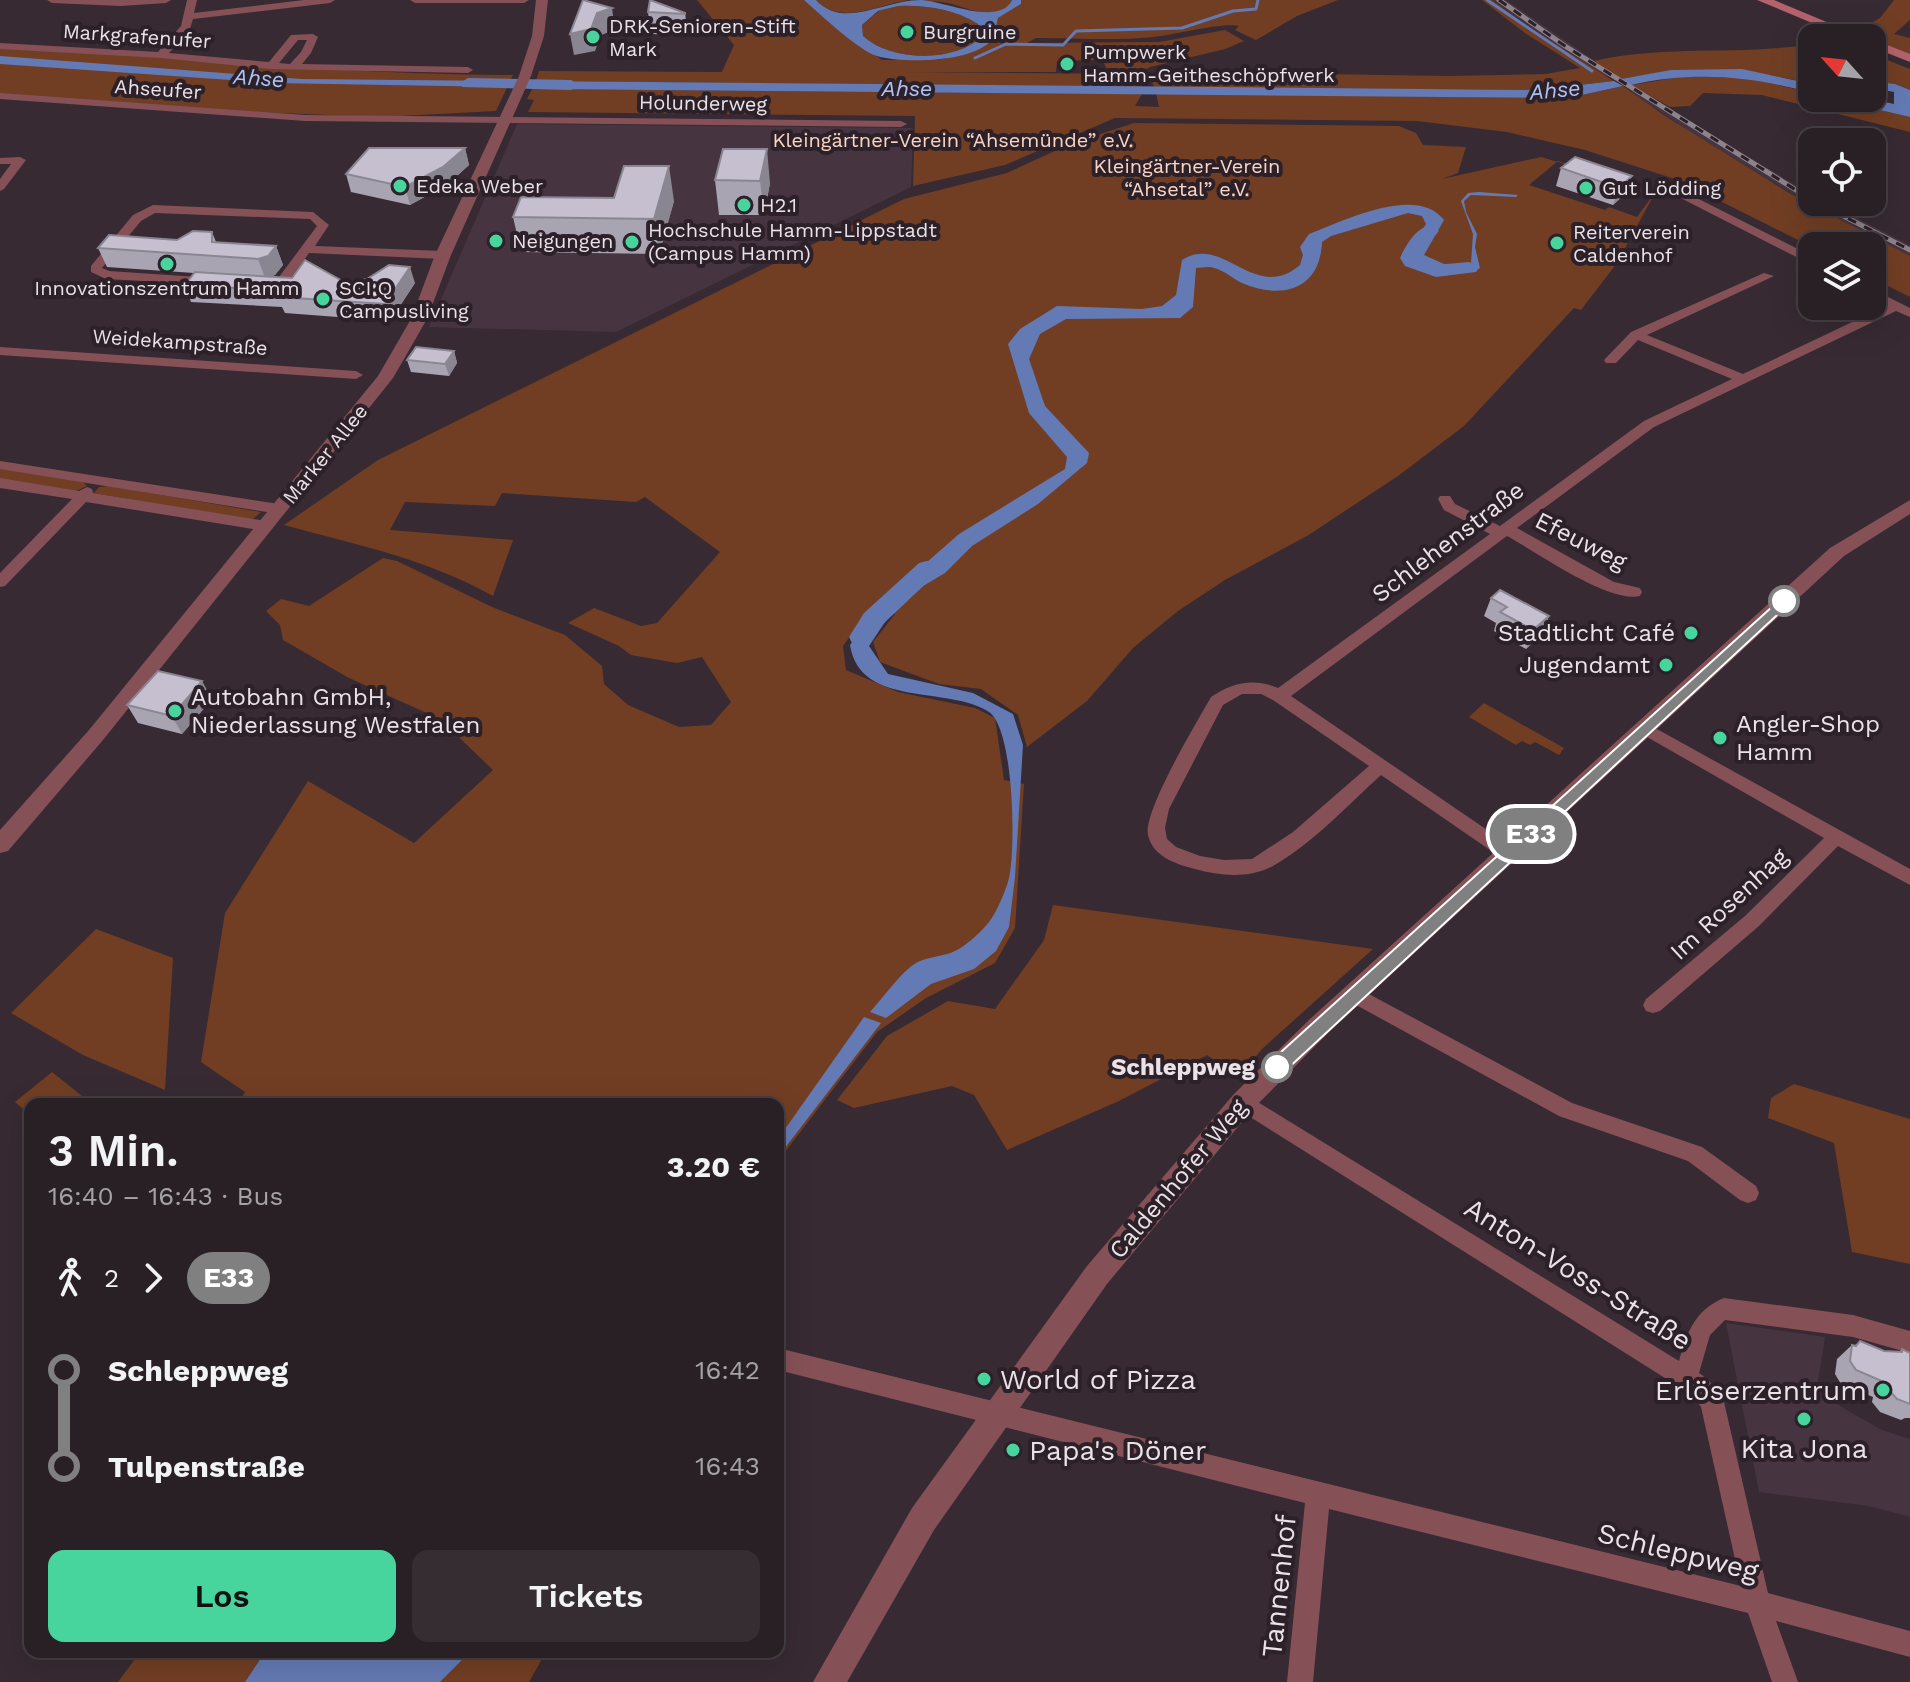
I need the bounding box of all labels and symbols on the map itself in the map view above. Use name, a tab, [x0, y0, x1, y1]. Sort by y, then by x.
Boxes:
place label: DRK-Senioren-Stift Mark	[609, 14, 796, 61]
street label: Markgrafenufer	[62, 19, 212, 53]
place label: Burgruine	[923, 20, 1016, 44]
marker: Burgruine	[898, 23, 916, 41]
north arrow	[1798, 24, 1886, 112]
marker: DRK-Senioren-Stift Mark	[584, 28, 602, 46]
place label: Pumpwerk Hamm-Geitheschöpfwerk	[1083, 40, 1335, 87]
marker: Pumpwerk Hamm-Geitheschöpfwerk	[1058, 55, 1076, 73]
water label: Ahse	[232, 64, 285, 92]
street label: Ahseufer	[114, 74, 202, 104]
water label: Ahse	[1528, 75, 1581, 105]
water label: Ahse	[881, 76, 932, 101]
street label: Holunderweg	[639, 90, 768, 116]
park label: Kleingärtner-Verein “Ahsemünde” e.V.	[772, 128, 1134, 152]
park label: Kleingärtner-Verein “Ahsetal” e.V.	[1094, 154, 1280, 201]
place label: Edeka Weber	[416, 174, 543, 198]
place label: Gut Lödding	[1602, 176, 1721, 200]
marker: Edeka Weber	[391, 177, 409, 195]
marker: Gut Lödding	[1577, 179, 1595, 197]
place label: H2.1	[760, 193, 797, 217]
marker: H2.1	[735, 196, 753, 214]
place label: Hochschule Hamm-Lippstadt (Campus Hamm)	[648, 218, 937, 265]
place label: Reiterverein Caldenhof	[1573, 220, 1690, 267]
place label: Neigungen	[512, 229, 613, 253]
marker: Neigungen	[487, 232, 505, 250]
marker: Hochschule Hamm-Lippstadt (Campus Hamm)	[623, 233, 641, 251]
marker: Reiterverein Caldenhof	[1548, 234, 1566, 252]
marker: Innovationszentrum Hamm	[158, 255, 176, 273]
place label: Innovationszentrum Hamm	[34, 276, 300, 300]
place label: SCI:Q Campusliving	[339, 276, 469, 323]
marker: SCI:Q Campusliving	[314, 290, 332, 308]
street label: Weidekampstraße	[92, 324, 268, 360]
street label: Marker Allee	[278, 399, 372, 509]
street label: Schlehenstraße	[1367, 476, 1529, 608]
street label: Efeuweg	[1531, 506, 1632, 576]
unlabelled marker	[1769, 586, 1799, 616]
place label: Stadtlicht Café	[1498, 619, 1675, 647]
marker: Stadtlicht Café	[1682, 624, 1700, 642]
place label: Jugendamt	[1519, 651, 1650, 679]
marker: Jugendamt	[1657, 656, 1675, 674]
place label: Autobahn GmbH, Niederlassung Westfalen	[191, 683, 480, 739]
marker: Autobahn GmbH, Niederlassung Westfalen	[166, 702, 184, 720]
place label: Angler-Shop Hamm	[1736, 710, 1880, 766]
marker: Angler-Shop Hamm	[1711, 729, 1729, 747]
line badge: E33	[1485, 808, 1577, 860]
street label: Im Rosenhag	[1664, 842, 1794, 966]
marker: Schleppweg	[1262, 1052, 1292, 1082]
place label: Schleppweg	[1111, 1053, 1256, 1081]
street label: Caldenhofer Weg	[1103, 1094, 1253, 1264]
street label: Anton-Voss-Straße	[1459, 1191, 1697, 1357]
place label: World of Pizza	[1000, 1363, 1196, 1396]
marker: World of Pizza	[975, 1370, 993, 1388]
place label: Erlöserzentrum	[1655, 1374, 1867, 1407]
marker: Erlöserzentrum	[1874, 1381, 1892, 1399]
marker: Kita Jona	[1795, 1410, 1813, 1428]
place label: Kita Jona	[1740, 1432, 1868, 1465]
place label: Papa's Döner	[1029, 1434, 1206, 1467]
marker: Papa's Döner	[1004, 1441, 1022, 1459]
street label: Tannenhof	[1255, 1513, 1303, 1659]
street label: Schleppweg	[1594, 1516, 1762, 1588]

